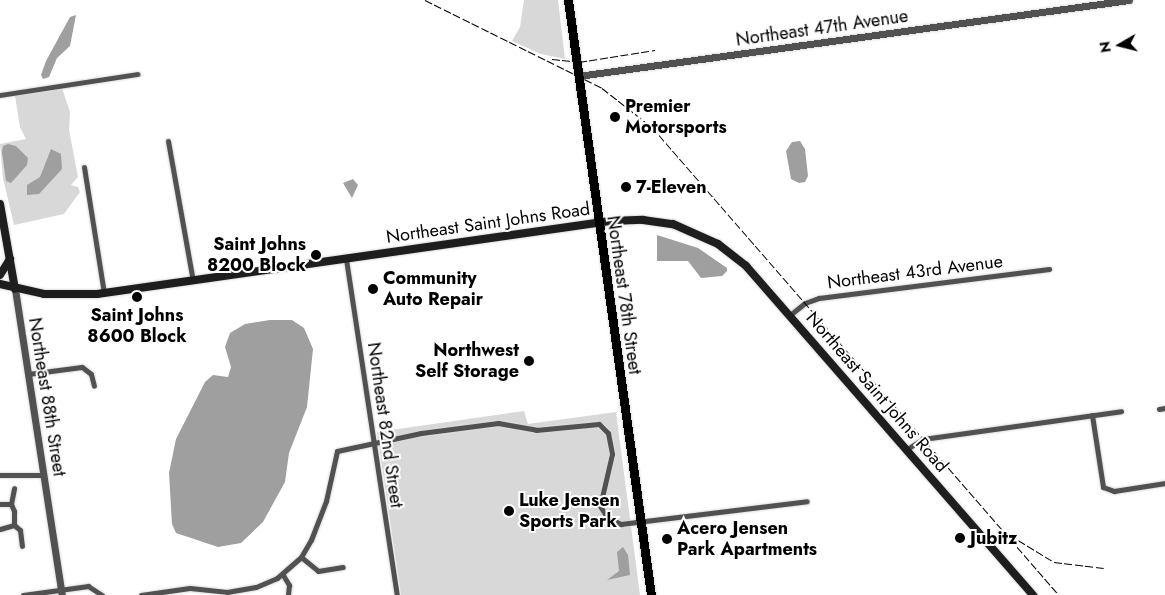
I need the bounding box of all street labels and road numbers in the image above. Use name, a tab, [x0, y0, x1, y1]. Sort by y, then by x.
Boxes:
street label: Northeast 47th Avenue	[734, 5, 910, 51]
street label: Northeast Saint Johns Road	[385, 198, 591, 248]
street label: Northeast 78th Street	[602, 214, 646, 376]
street label: Northeast 43rd Avenue	[826, 251, 1004, 293]
street label: Northeast Saint Johns Road	[801, 307, 953, 477]
street label: Northeast 88th Street	[24, 316, 70, 478]
street label: Northeast 82nd Street	[363, 341, 407, 509]

